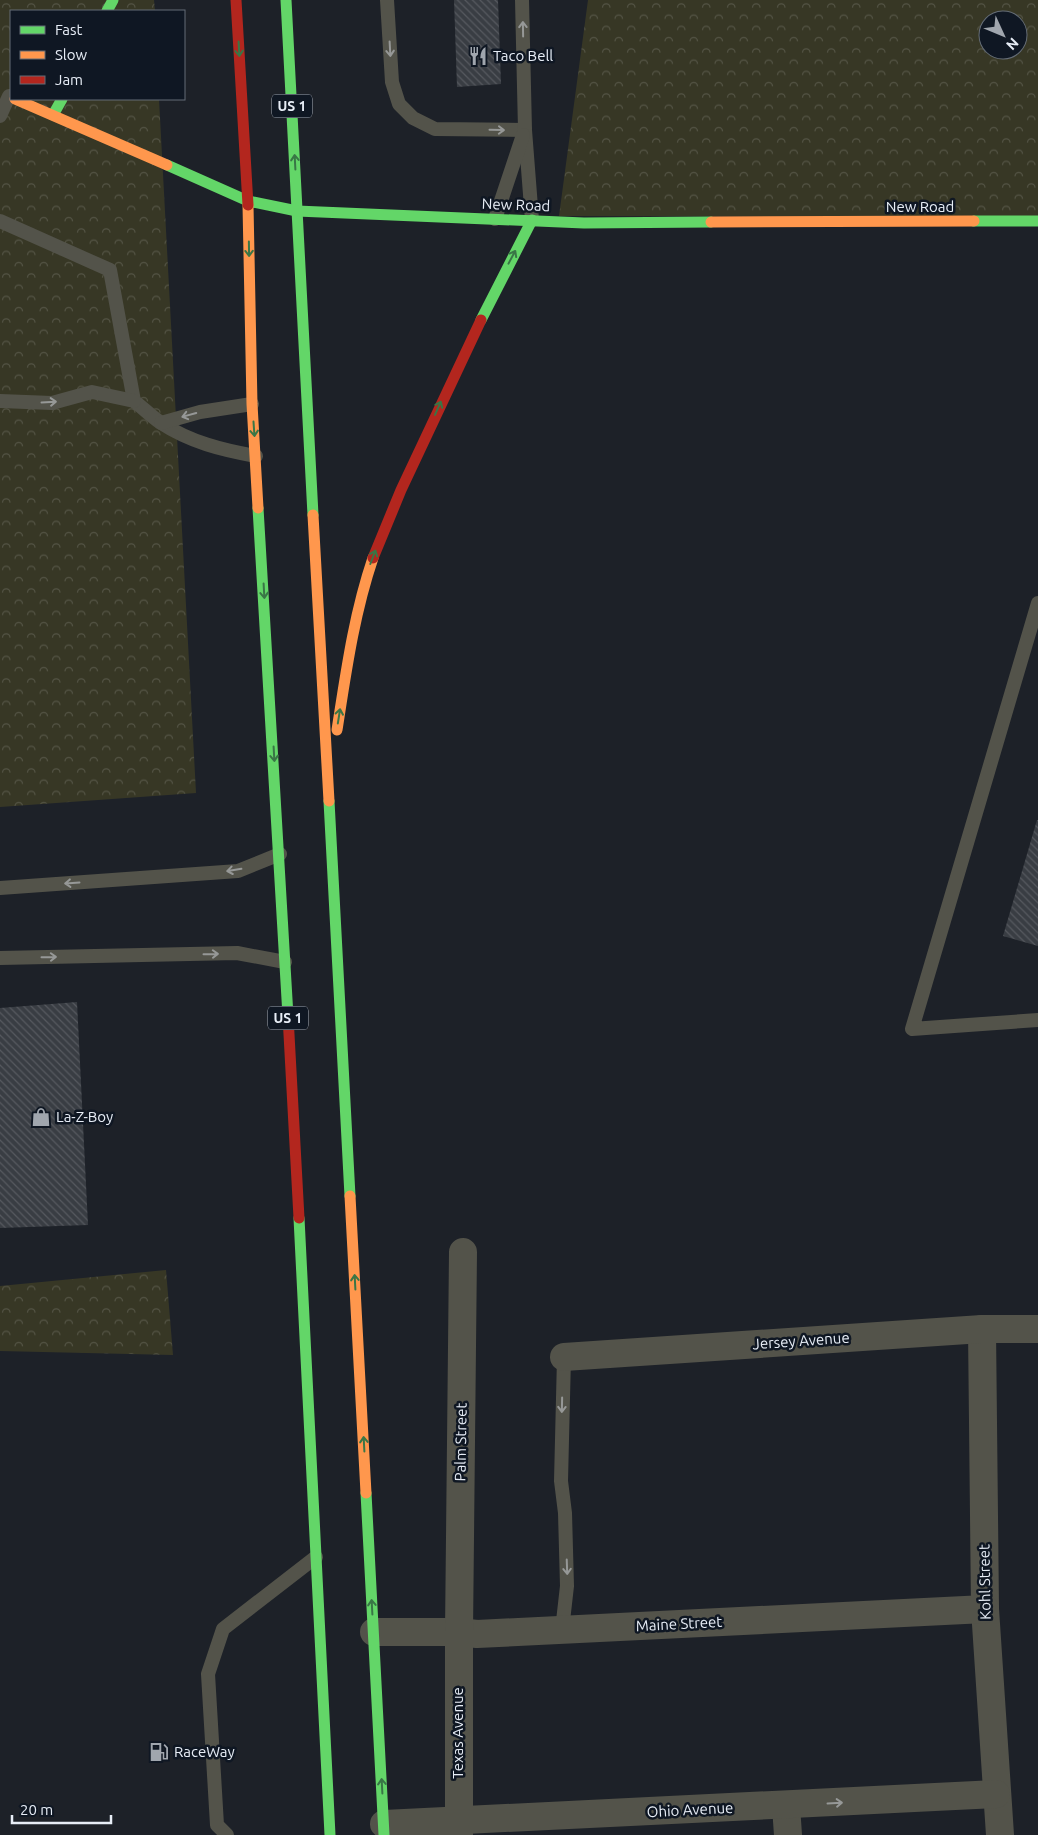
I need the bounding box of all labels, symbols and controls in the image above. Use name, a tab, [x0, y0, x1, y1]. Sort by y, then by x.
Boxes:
legend	[10, 10, 185, 100]
north arrow	[978, 10, 1028, 60]
text: Fast	[55, 21, 83, 38]
one-way arrow	[518, 21, 528, 37]
text: N	[1003, 35, 1022, 53]
one-way arrow	[234, 40, 243, 56]
one-way arrow	[385, 40, 394, 56]
restaurant icon: Taco Bell	[467, 45, 489, 67]
text: Slow	[55, 46, 88, 63]
place label: Taco Bell	[493, 47, 553, 64]
text: Jam	[55, 71, 83, 88]
road number: US 1	[272, 94, 312, 118]
one-way arrow	[489, 125, 505, 134]
one-way arrow	[290, 155, 299, 171]
street label: New Road	[481, 195, 551, 214]
street label: New Road	[886, 198, 954, 215]
one-way arrow	[244, 241, 254, 257]
one-way arrow	[508, 250, 517, 265]
one-way arrow	[40, 398, 56, 407]
one-way arrow	[434, 401, 444, 416]
one-way arrow	[182, 411, 198, 421]
one-way arrow	[249, 421, 258, 437]
one-way arrow	[369, 550, 378, 565]
one-way arrow	[259, 583, 268, 599]
one-way arrow	[334, 708, 344, 724]
one-way arrow	[269, 745, 278, 761]
one-way arrow	[226, 866, 242, 876]
one-way arrow	[64, 878, 80, 887]
one-way arrow	[203, 949, 219, 958]
one-way arrow	[40, 952, 56, 962]
road number: US 1	[268, 1006, 308, 1030]
shop icon: La-Z-Boy	[30, 1106, 52, 1128]
place label: La-Z-Boy	[56, 1108, 113, 1125]
one-way arrow	[350, 1274, 359, 1290]
street label: Jersey Avenue	[752, 1329, 850, 1352]
one-way arrow	[557, 1397, 567, 1413]
street label: Palm Street	[451, 1402, 470, 1482]
one-way arrow	[359, 1437, 368, 1453]
street label: Kohl Street	[975, 1544, 994, 1620]
one-way arrow	[562, 1559, 571, 1575]
one-way arrow	[368, 1599, 377, 1615]
street label: Maine Street	[635, 1613, 723, 1634]
street label: Texas Avenue	[449, 1687, 466, 1779]
fuel station icon: RaceWay	[148, 1741, 170, 1763]
place label: RaceWay	[174, 1743, 235, 1760]
one-way arrow	[377, 1779, 386, 1795]
scale bar	[12, 1792, 111, 1824]
one-way arrow	[827, 1798, 843, 1807]
street label: Ohio Avenue	[646, 1799, 734, 1820]
text: 20 m	[20, 1801, 53, 1818]

